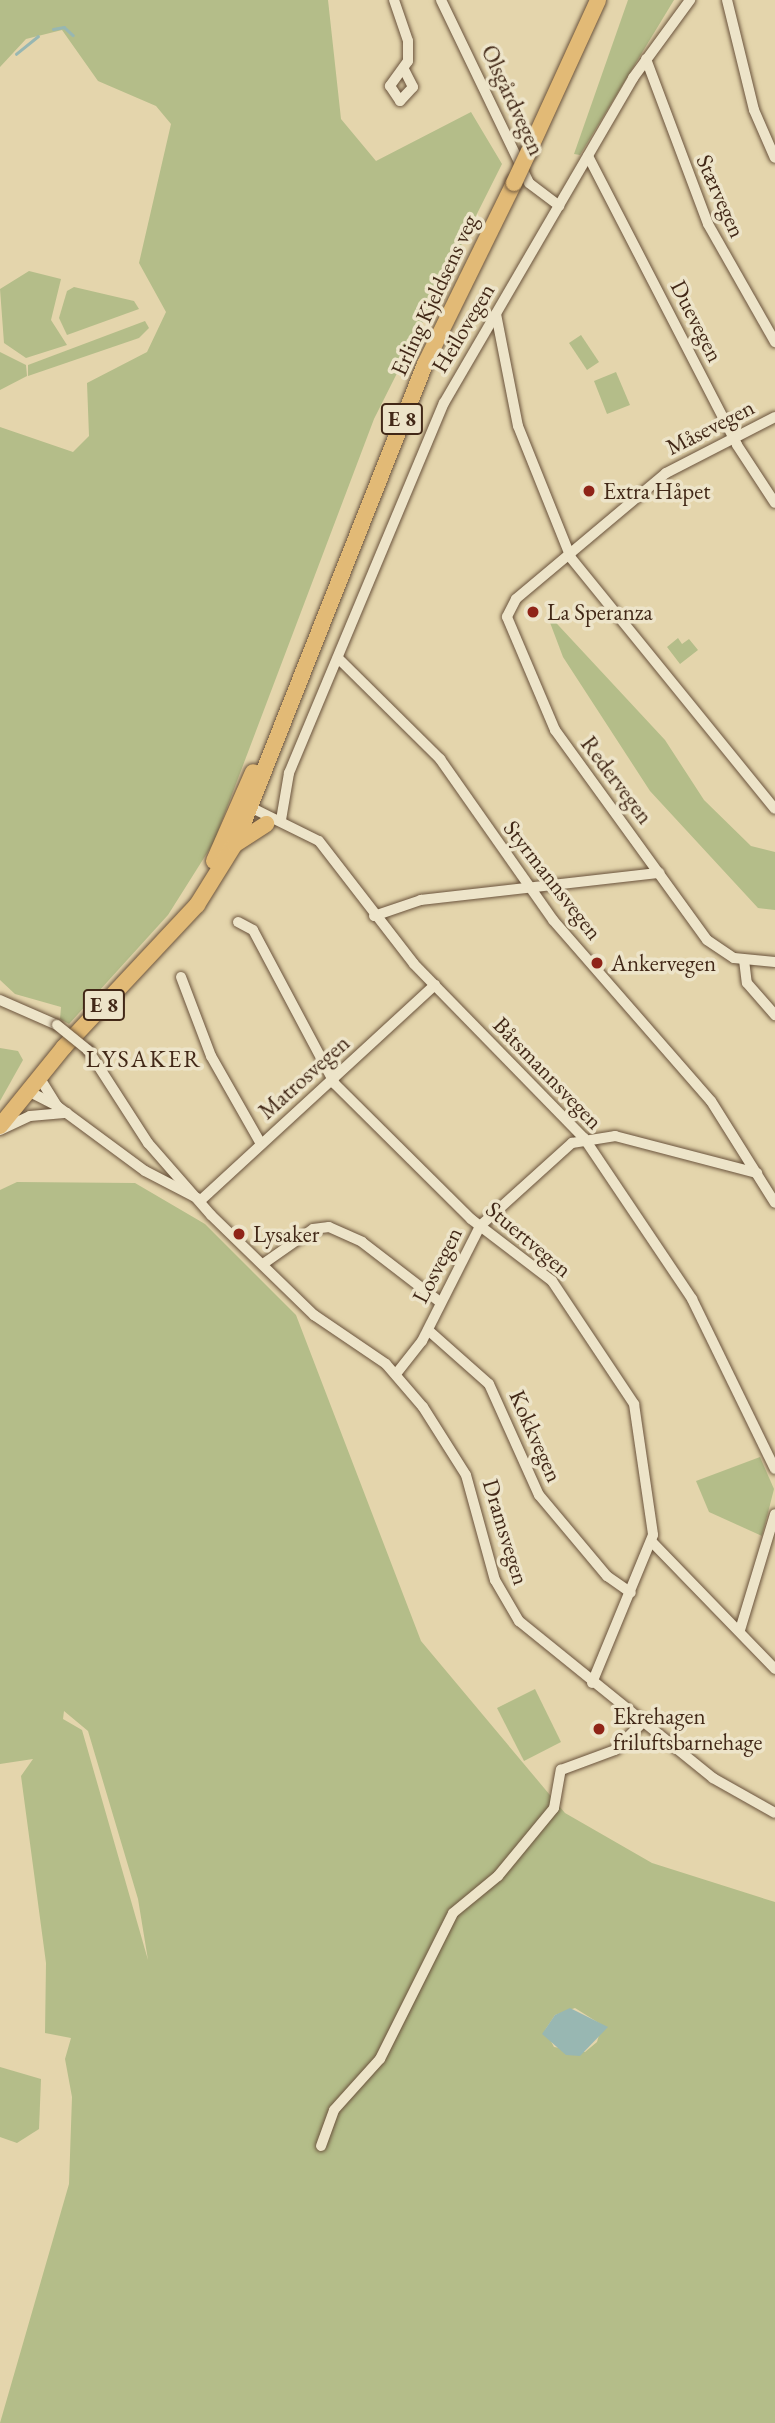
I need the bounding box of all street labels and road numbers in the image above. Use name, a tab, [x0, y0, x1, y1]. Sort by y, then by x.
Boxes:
street label: Olsgårdvegen	[475, 40, 551, 160]
street label: Stærvegen	[690, 150, 752, 242]
street label: Erling Kjeldsens veg	[385, 210, 483, 380]
street label: Duevegen	[665, 276, 729, 366]
street label: Heilovegen	[426, 278, 500, 378]
street label: Måsevegen	[661, 393, 759, 461]
road number: E 8	[379, 402, 425, 436]
street label: Redervegen	[575, 731, 659, 829]
street label: Styrmannsvegen	[498, 815, 608, 945]
road number: E 8	[81, 988, 127, 1023]
street label: Båtsmannsvegen	[487, 1011, 609, 1135]
street label: Matrosvegen	[253, 1029, 355, 1125]
street label: Stuertvegen	[480, 1195, 578, 1283]
street label: Losvegen	[406, 1222, 468, 1308]
street label: Kokkvegen	[503, 1386, 569, 1486]
street label: Dramsvegen	[477, 1476, 535, 1588]

